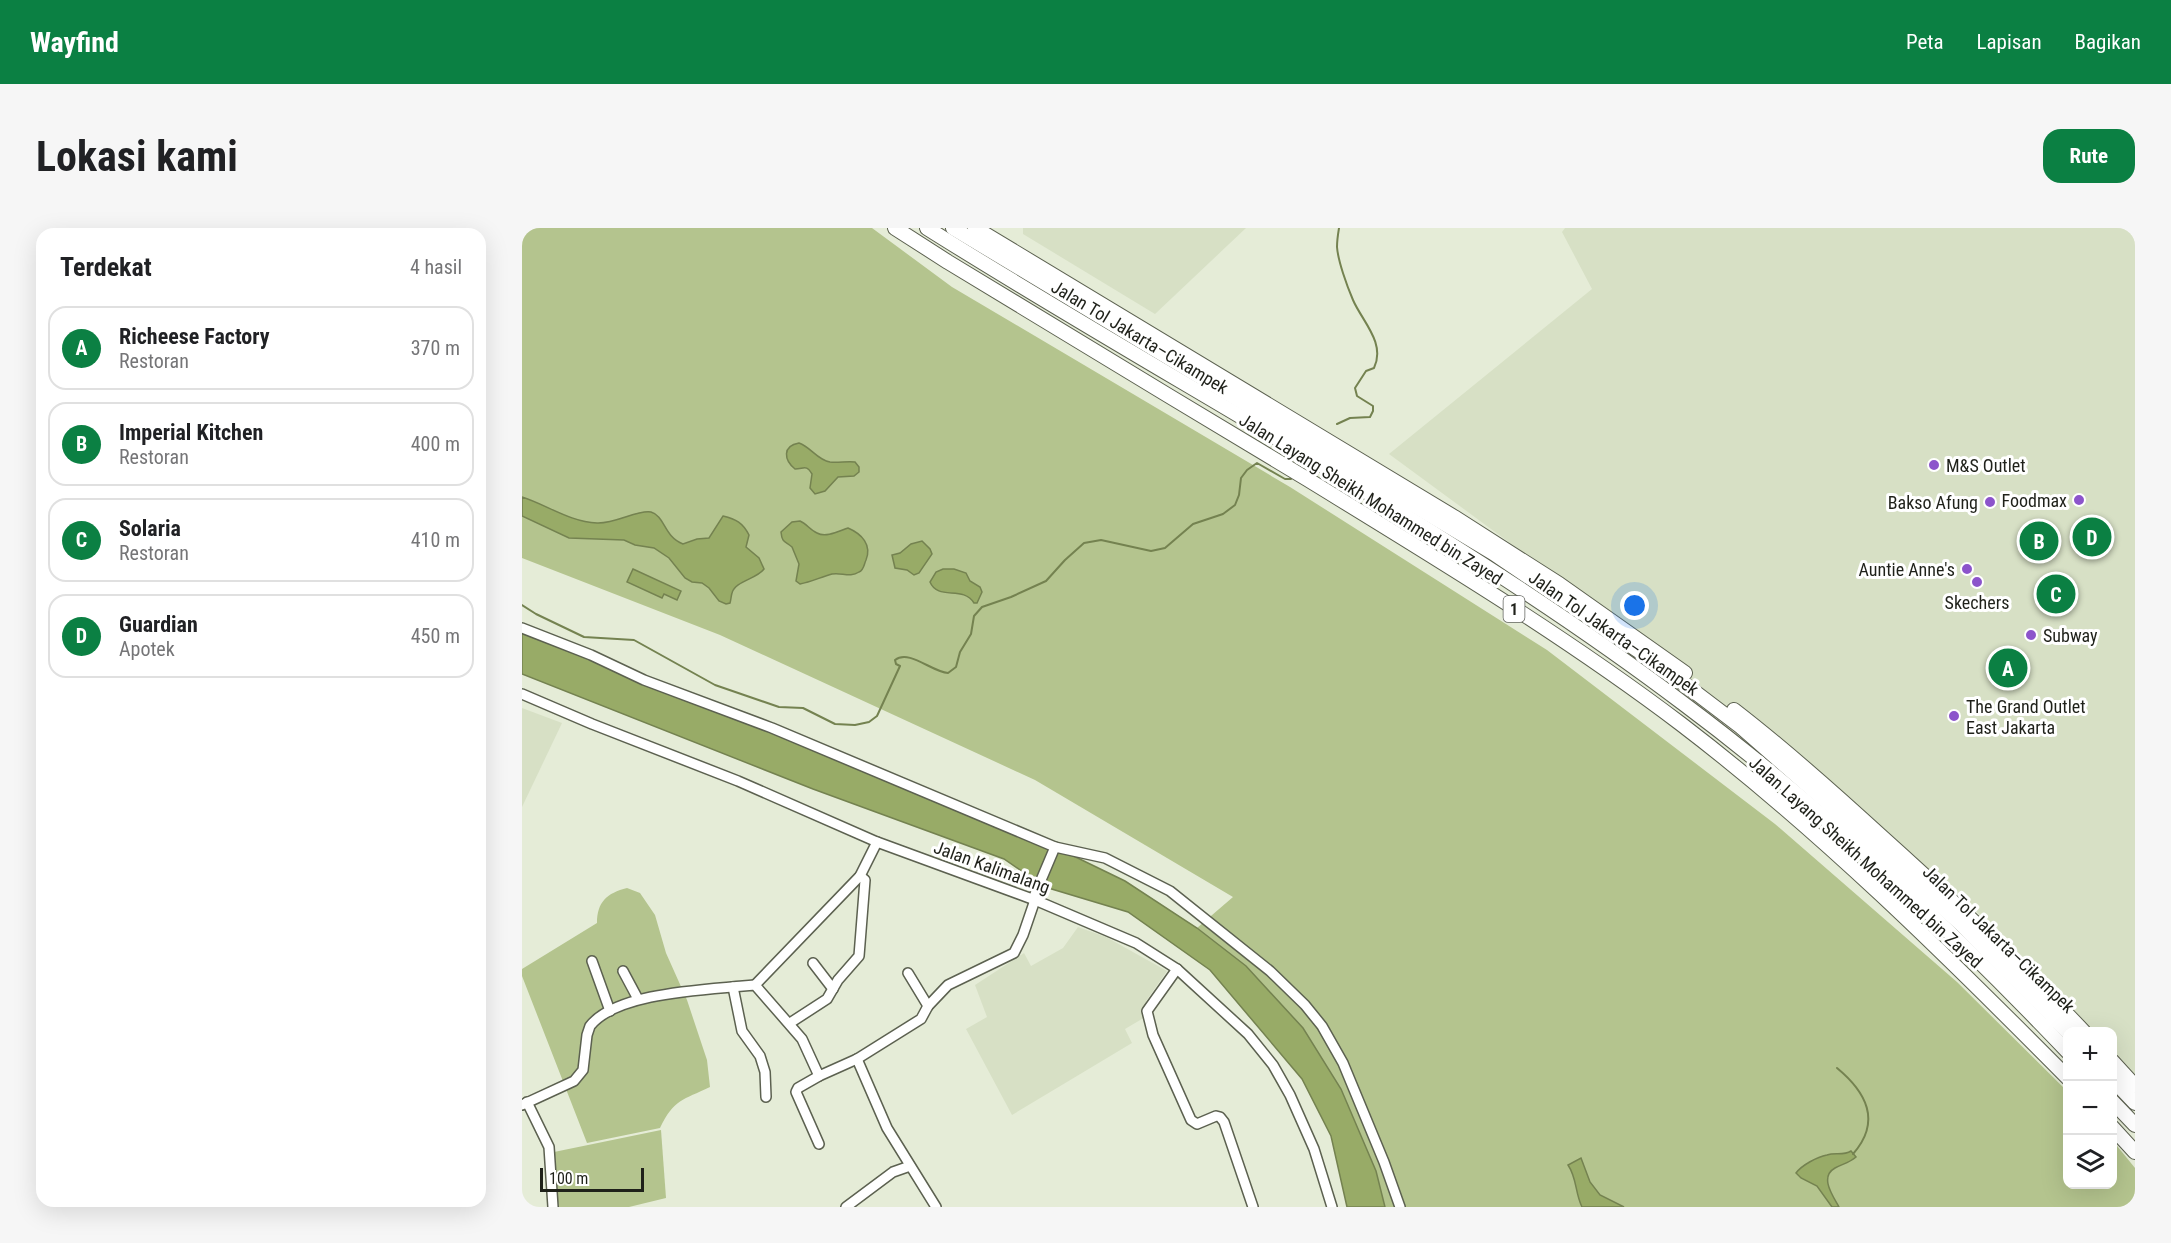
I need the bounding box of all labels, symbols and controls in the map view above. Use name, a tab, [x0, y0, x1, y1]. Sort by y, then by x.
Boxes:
text: Wayfind	[30, 26, 119, 59]
text: Peta	[1906, 30, 1944, 54]
text: Lapisan	[1977, 30, 2042, 54]
text: Bagikan	[2075, 30, 2141, 54]
button: Rute	[2043, 129, 2135, 183]
text: Lokasi kami	[36, 132, 238, 181]
text: Terdekat	[60, 252, 152, 282]
text: 4 hasil	[410, 255, 462, 279]
street label: Jalan Tol Jakarta–Cikampek	[1048, 276, 1232, 398]
text: Richeese Factory	[119, 324, 270, 349]
text: A	[76, 336, 87, 360]
text: 370 m	[411, 336, 460, 360]
text: Restoran	[119, 349, 189, 373]
street label: Jalan Layang Sheikh Mohammed bin Zayed	[1236, 409, 1506, 589]
text: Imperial Kitchen	[119, 420, 263, 445]
text: B	[76, 432, 87, 456]
text: 400 m	[411, 432, 460, 456]
text: Restoran	[119, 445, 189, 469]
place label: M&S Outlet	[1946, 455, 2026, 476]
marker: M&S Outlet	[1927, 458, 1941, 472]
place label: Foodmax	[2001, 490, 2067, 511]
place label: Bakso Afung	[1888, 492, 1978, 513]
marker: Foodmax	[2072, 493, 2086, 507]
marker: Bakso Afung	[1983, 495, 1997, 509]
pin: D	[2072, 514, 2112, 560]
text: Solaria	[119, 516, 181, 541]
pin: B	[2020, 518, 2059, 564]
text: C	[76, 528, 87, 552]
text: 410 m	[411, 528, 460, 552]
text: Restoran	[119, 541, 189, 565]
place label: Auntie Anne's	[1858, 559, 1955, 580]
marker: Auntie Anne's	[1960, 562, 1974, 576]
street label: Jalan Tol Jakarta–Cikampek	[1525, 566, 1703, 700]
pin: C	[2036, 572, 2075, 616]
marker: Skechers	[1970, 575, 1984, 589]
your location	[1620, 591, 1649, 620]
place label: Skechers	[1945, 592, 2009, 613]
road number: 1	[1504, 596, 1524, 622]
text: Guardian	[119, 612, 198, 637]
text: D	[76, 624, 87, 648]
text: 450 m	[411, 624, 460, 648]
place label: Subway	[2043, 625, 2098, 646]
marker: Subway	[2024, 628, 2038, 642]
text: Apotek	[119, 637, 175, 661]
pin: A	[1988, 646, 2028, 690]
place label: The Grand Outlet East Jakarta	[1966, 696, 2086, 738]
marker: The Grand Outlet East Jakarta	[1947, 709, 1961, 723]
street label: Jalan Layang Sheikh Mohammed bin Zayed	[1745, 752, 1987, 972]
street label: Jalan Kalimalang	[931, 836, 1053, 898]
street label: Jalan Tol Jakarta–Cikampek	[1919, 861, 2079, 1017]
map controls	[2063, 1027, 2117, 1189]
button: +	[2063, 1027, 2117, 1081]
button: −	[2063, 1081, 2117, 1135]
button: layers	[2063, 1135, 2117, 1189]
scale bar	[540, 1165, 644, 1192]
text: 100 m	[549, 1169, 588, 1188]

